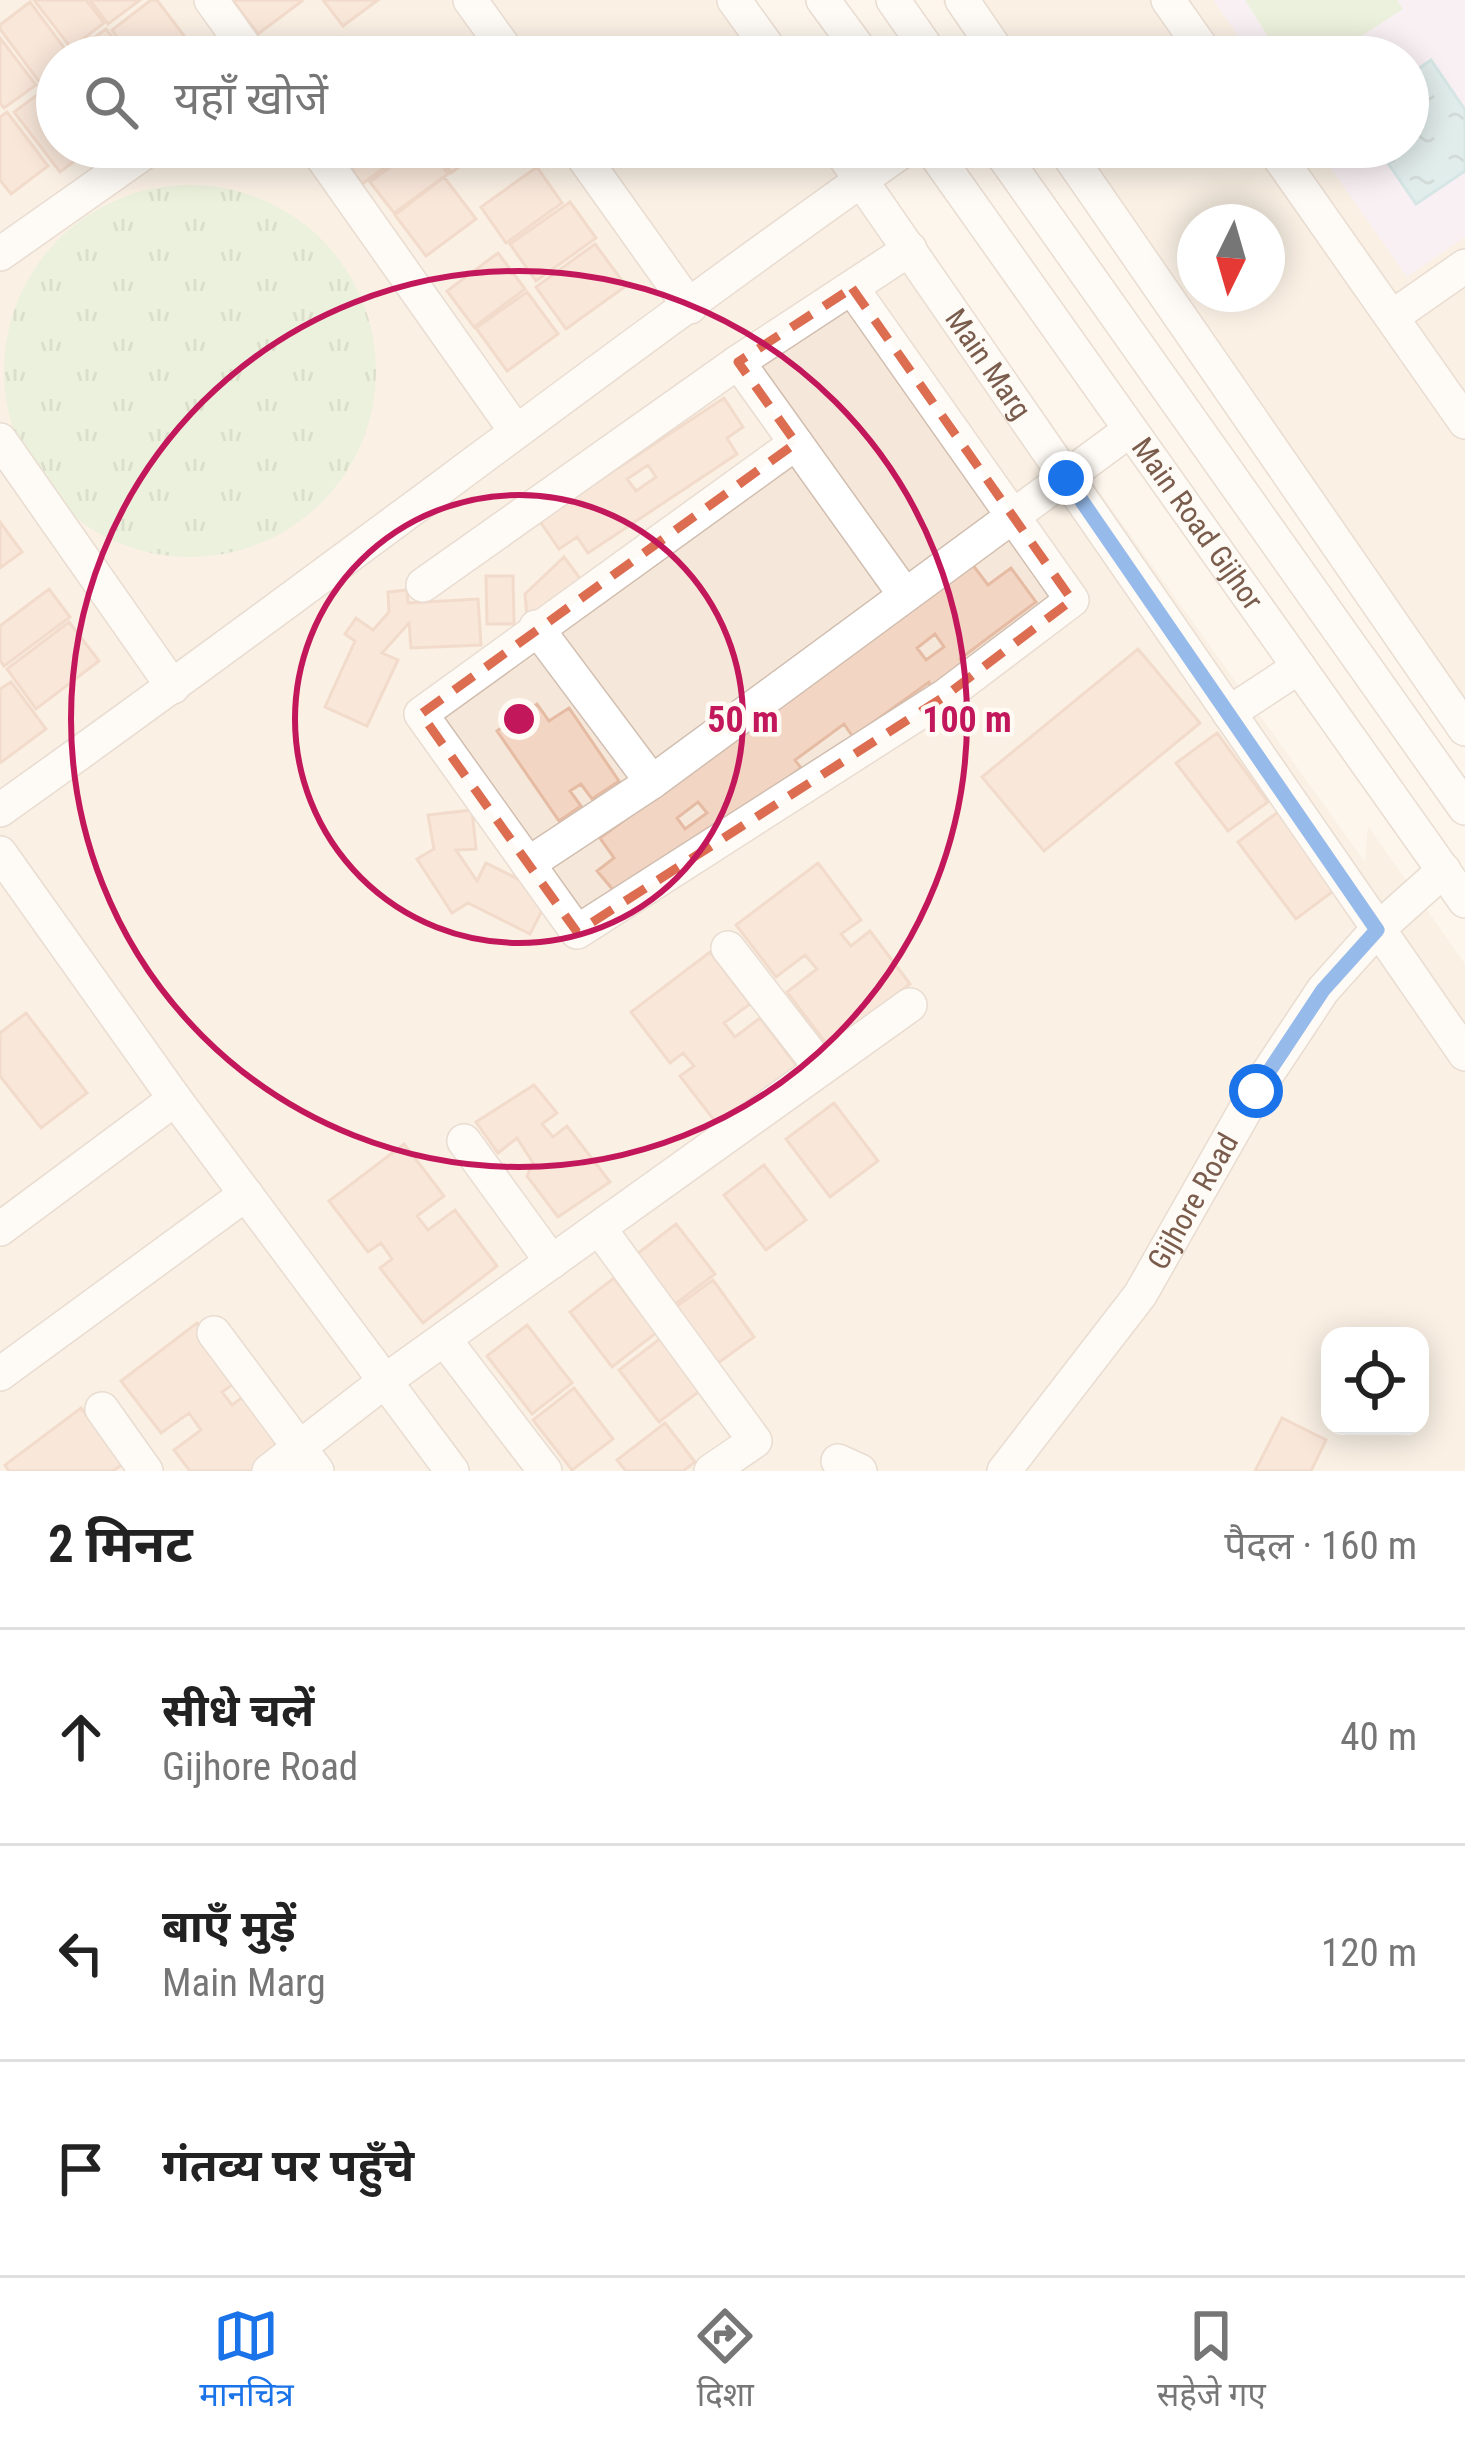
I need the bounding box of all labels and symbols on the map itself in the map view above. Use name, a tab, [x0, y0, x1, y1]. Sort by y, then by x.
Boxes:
north arrow	[1177, 204, 1285, 312]
street label: Main Marg	[938, 302, 1039, 426]
street label: Main Road Gijhor	[1125, 431, 1271, 616]
route end	[1039, 451, 1093, 505]
centre of rings	[498, 698, 540, 740]
text: 50 m	[707, 699, 779, 741]
text: 100 m	[922, 699, 1012, 741]
route start	[1229, 1064, 1283, 1118]
street label: Gijhore Road	[1140, 1127, 1245, 1276]

